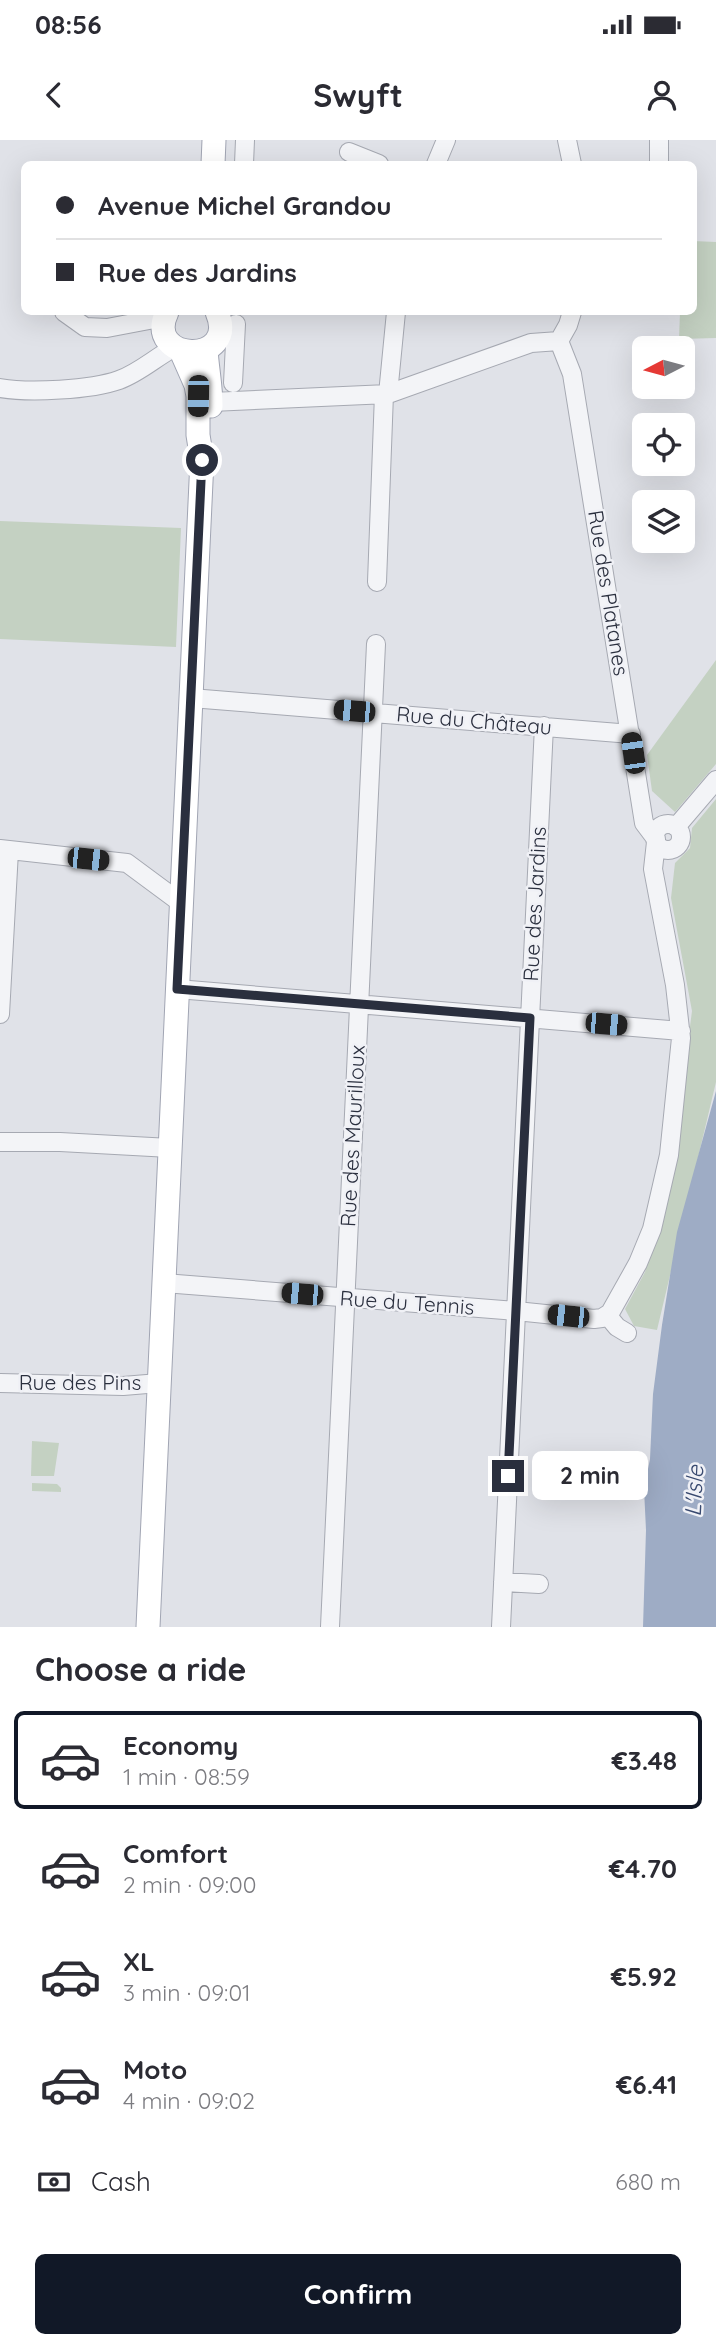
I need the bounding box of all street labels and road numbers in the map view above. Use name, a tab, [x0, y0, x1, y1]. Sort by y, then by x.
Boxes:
street label: Rue des Platanes	[583, 508, 635, 678]
street label: Rue du Château	[395, 700, 553, 740]
street label: Rue des Jardins	[517, 826, 551, 982]
street label: Rue des Maurilloux	[334, 1044, 370, 1228]
street label: Rue du Tennis	[339, 1284, 475, 1320]
street label: Rue des Pins	[19, 1369, 141, 1395]

